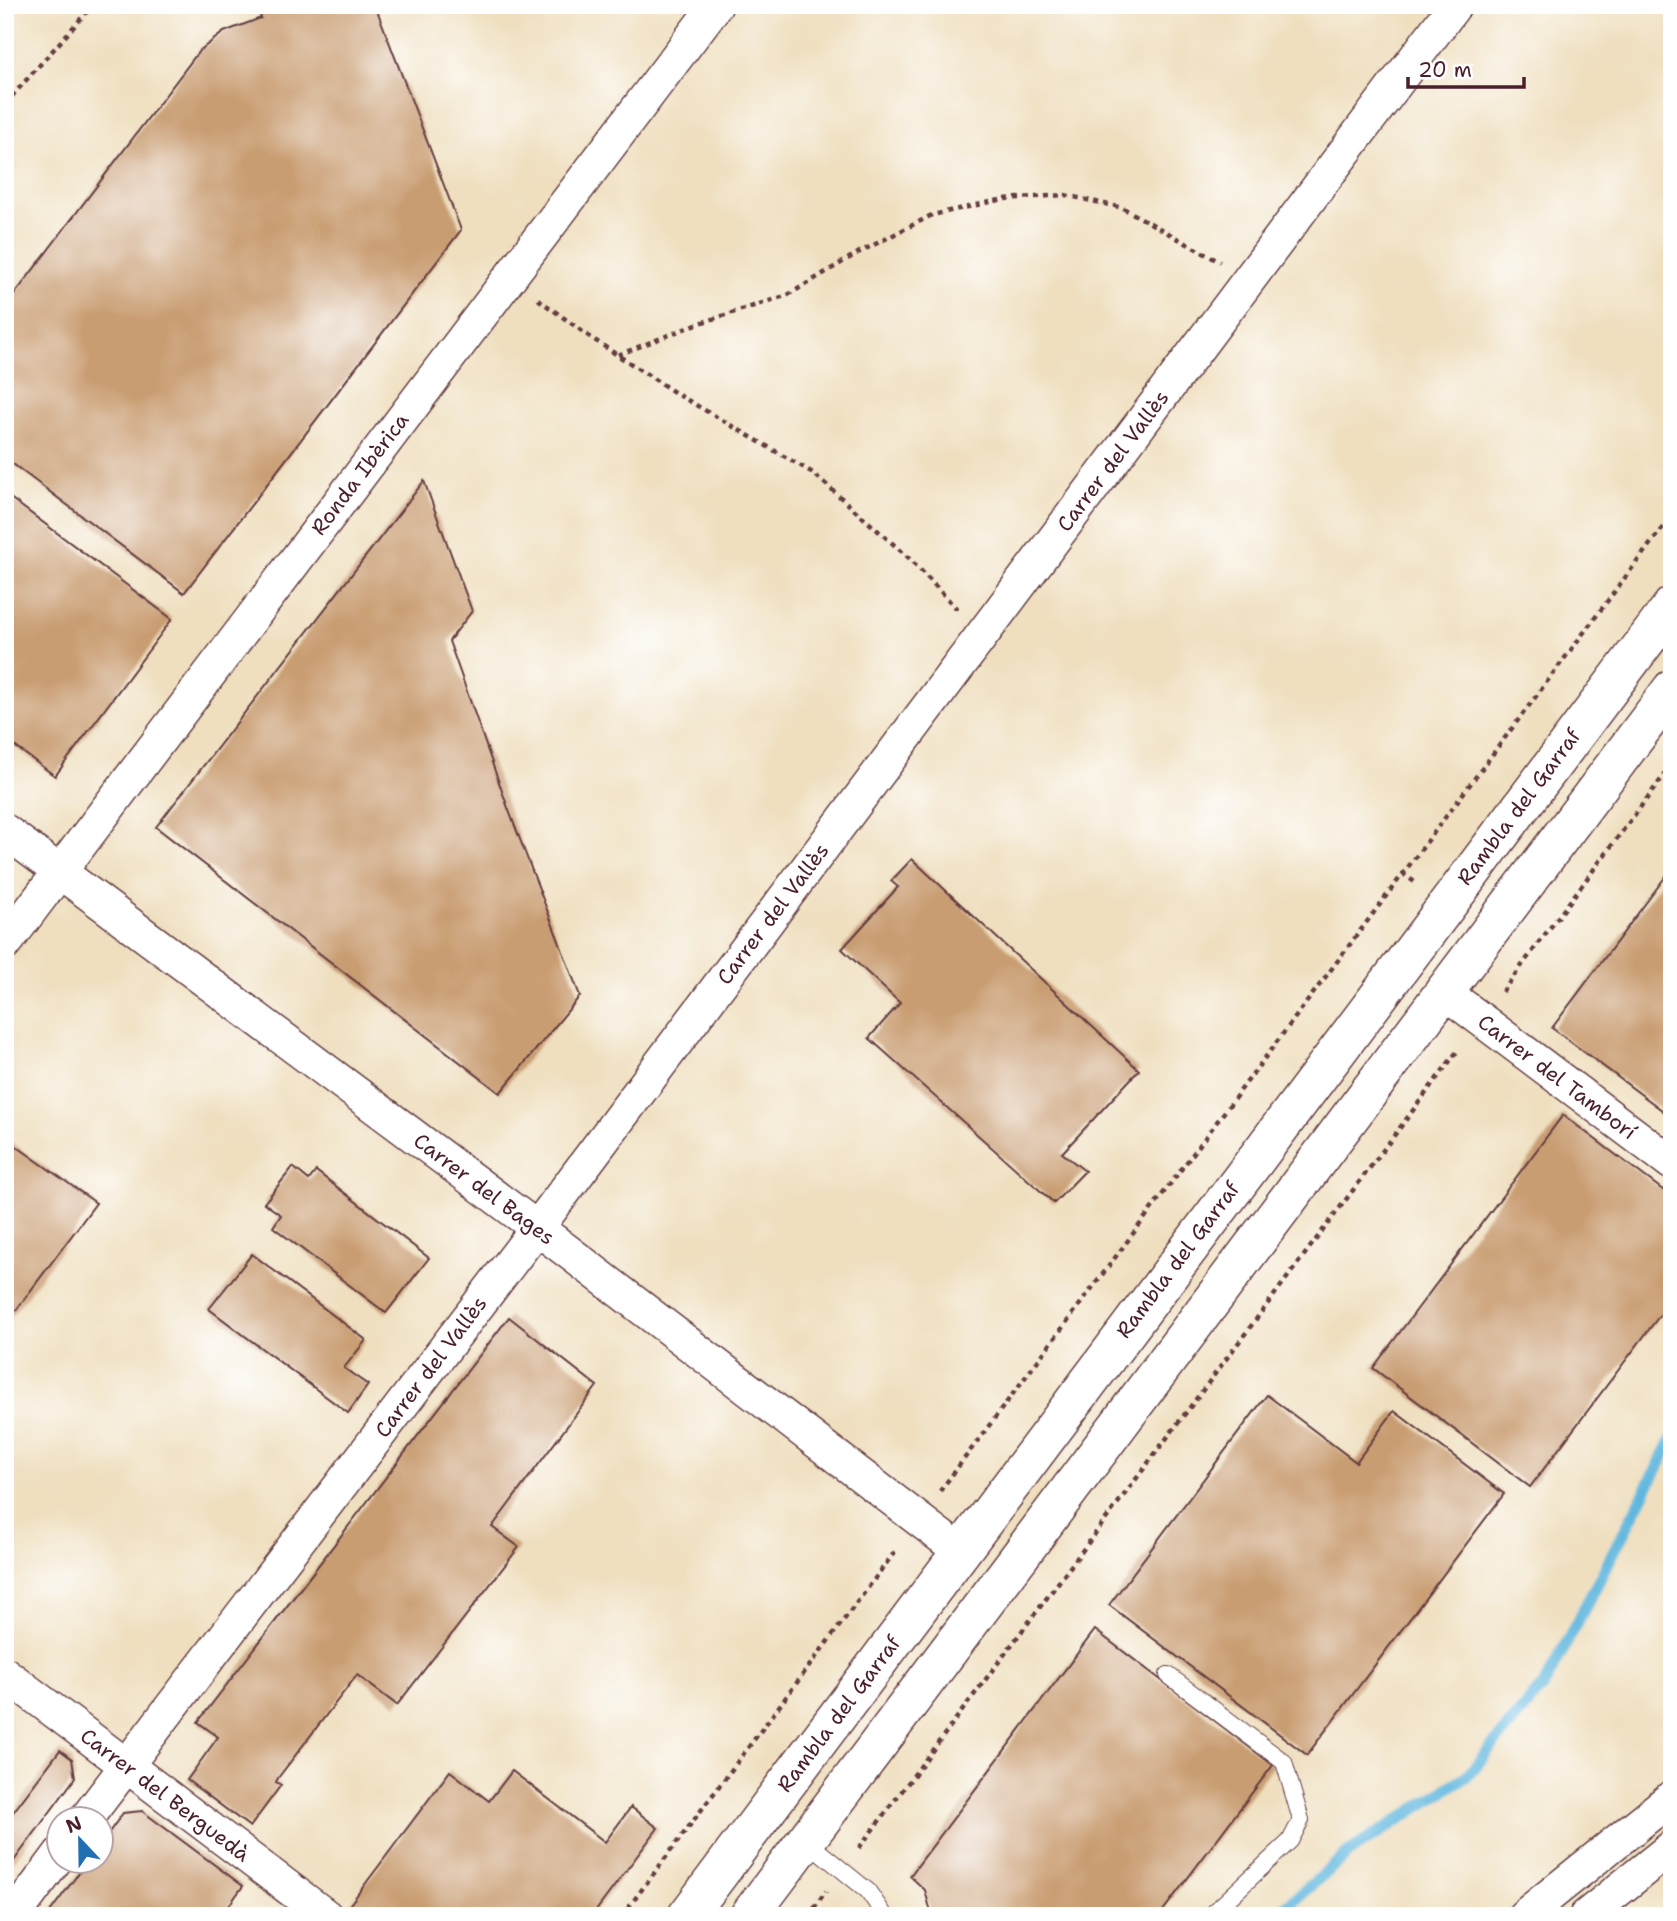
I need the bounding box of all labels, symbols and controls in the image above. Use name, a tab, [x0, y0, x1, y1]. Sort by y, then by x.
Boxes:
scale bar	[1408, 46, 1523, 90]
text: 20 m	[1418, 56, 1472, 84]
street label: Carrer del Vallès	[1051, 385, 1175, 537]
street label: Ronda Ibèrica	[305, 407, 415, 541]
street label: Rambla del Garraf	[1451, 723, 1587, 891]
street label: Carrer del Vallès	[711, 838, 835, 990]
street label: Carrer del Tamborí	[1472, 1008, 1642, 1146]
street label: Carrer del Bages	[408, 1127, 560, 1251]
street label: Rambla del Garraf	[1110, 1176, 1246, 1344]
street label: Carrer del Vallès	[369, 1291, 493, 1443]
street label: Rambla del Garraf	[771, 1630, 907, 1798]
street label: Carrer del Berguedà	[74, 1722, 256, 1868]
north arrow	[46, 1806, 116, 1876]
text: N	[62, 1810, 85, 1839]

